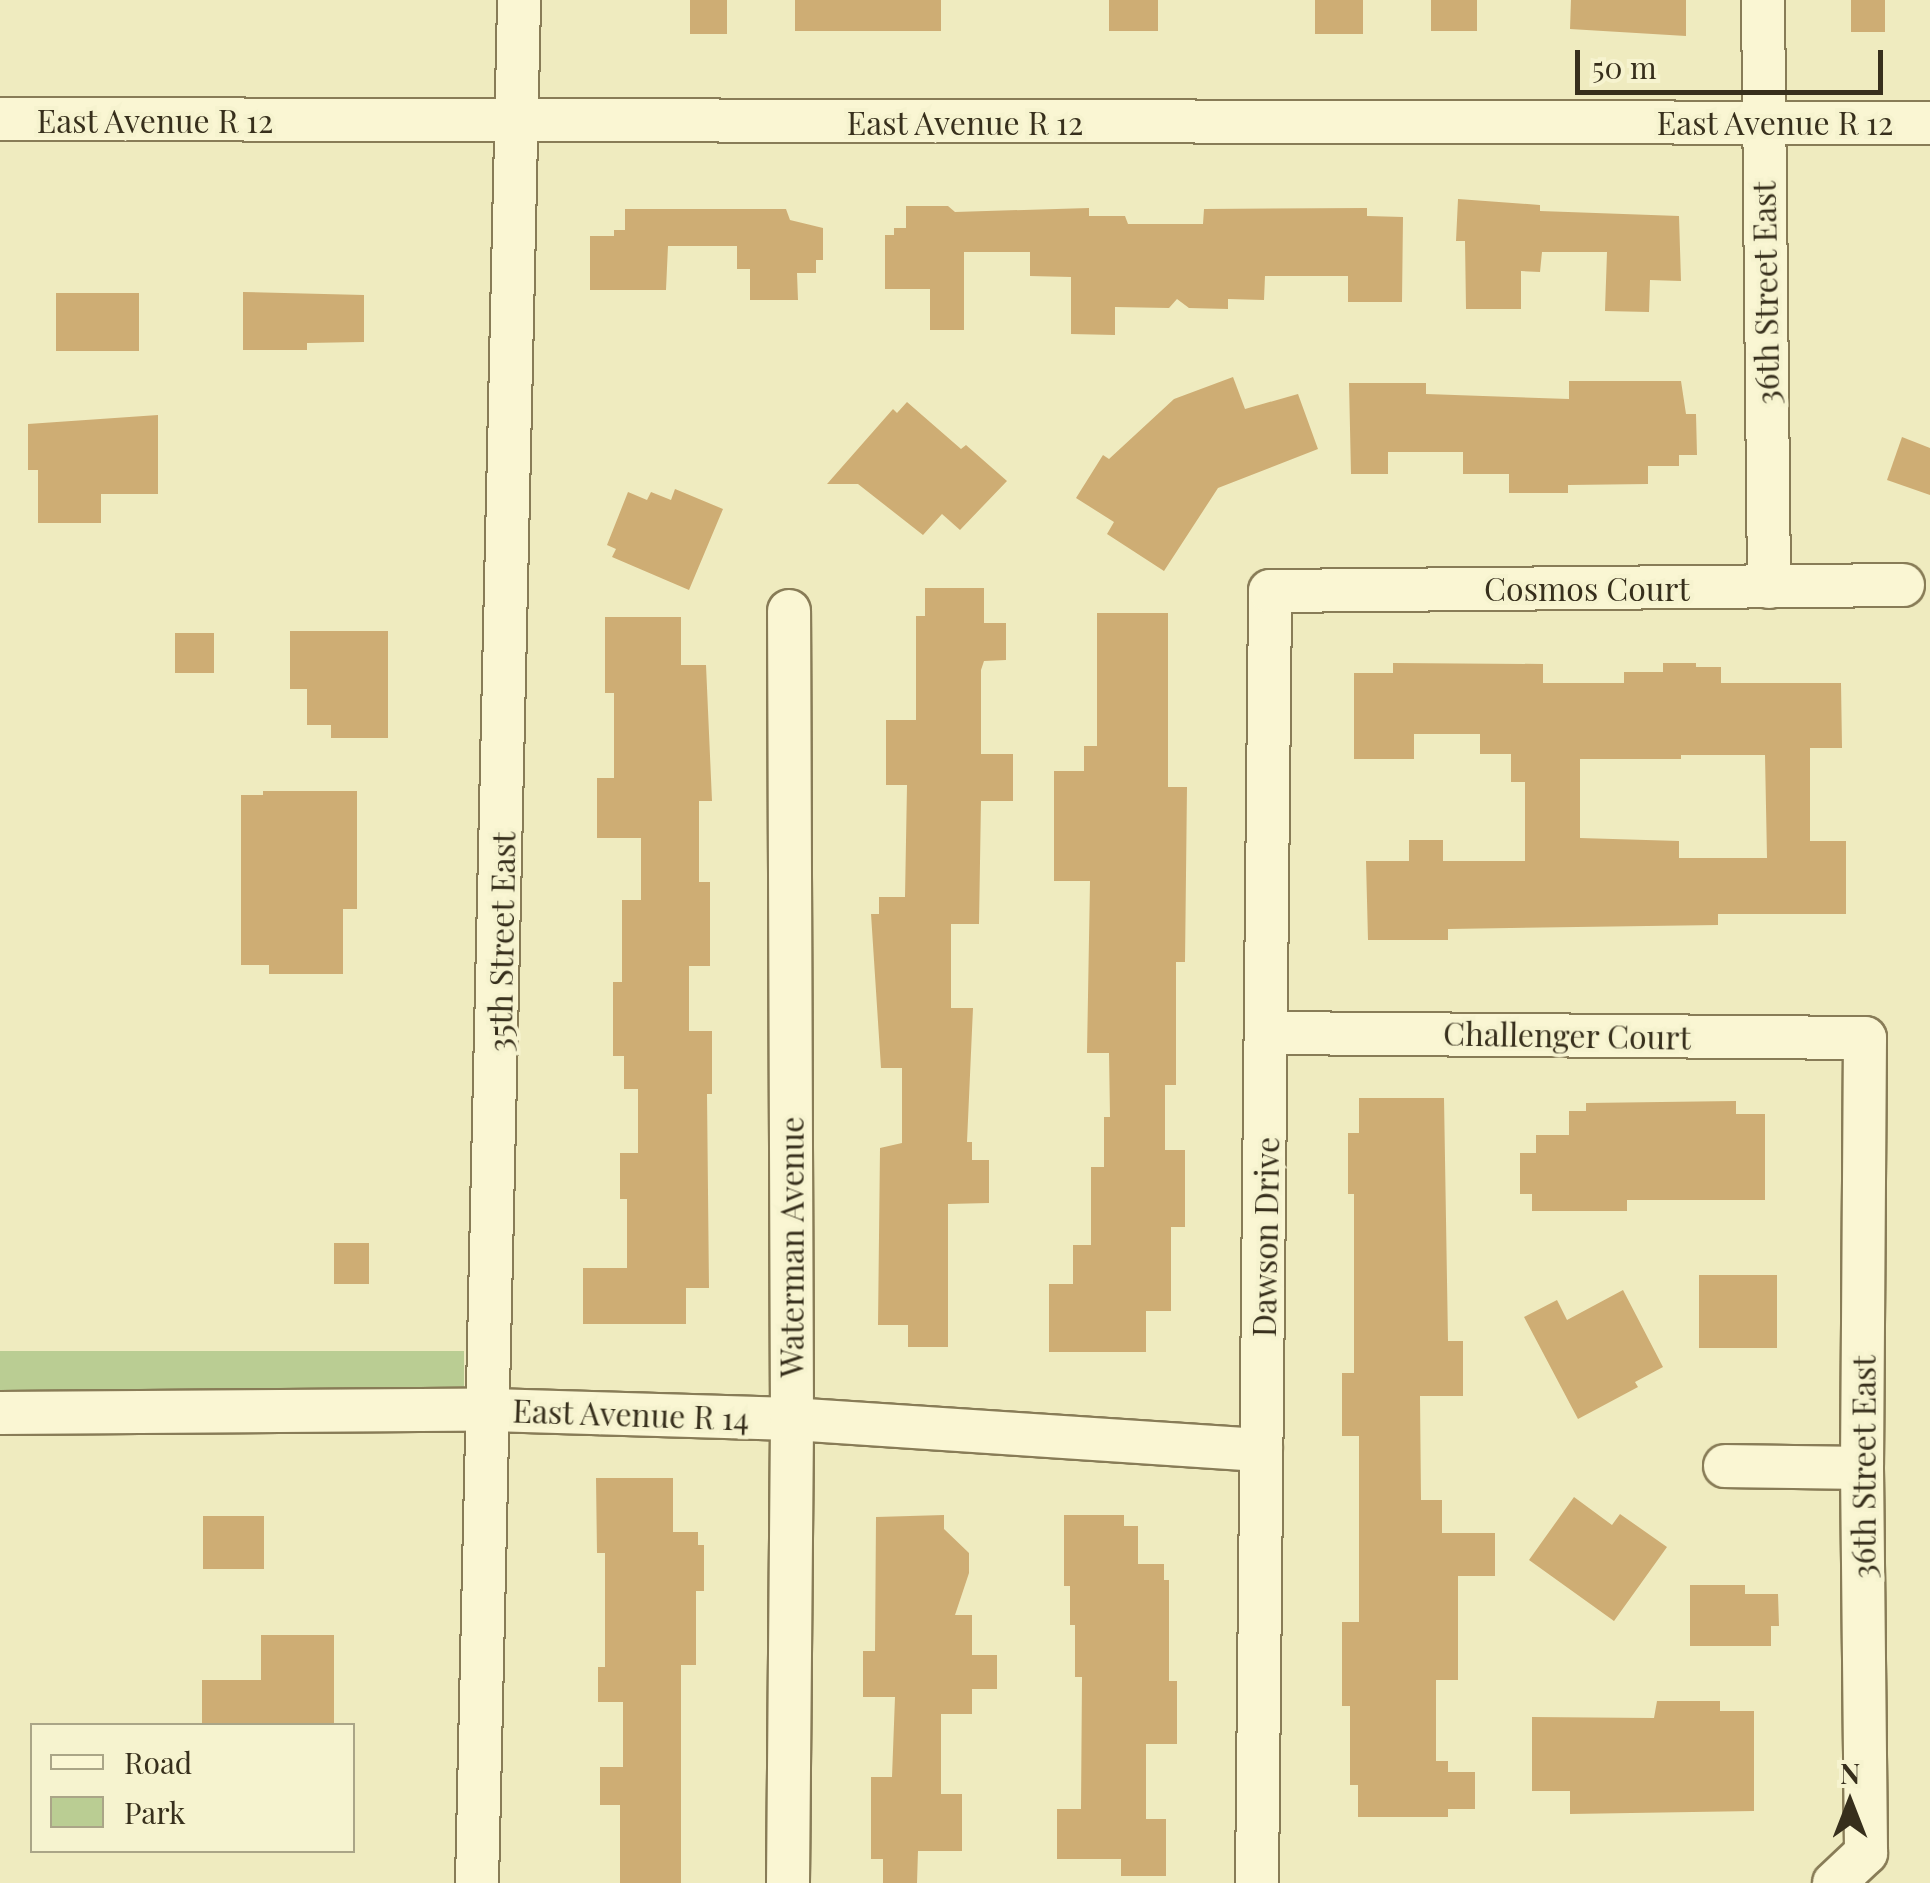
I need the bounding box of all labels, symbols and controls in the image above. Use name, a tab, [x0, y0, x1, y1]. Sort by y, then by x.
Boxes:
scale bar	[1580, 30, 1888, 92]
text: 50 m	[1592, 47, 1657, 87]
street label: East Avenue R 12	[36, 101, 274, 139]
street label: East Avenue R 12	[846, 103, 1084, 141]
street label: East Avenue R 12	[1656, 103, 1894, 141]
street label: 36th Street East	[1744, 181, 1786, 405]
street label: Cosmos Court	[1484, 569, 1690, 607]
street label: 35th Street East	[480, 831, 522, 1053]
street label: Challenger Court	[1442, 1014, 1692, 1056]
street label: Waterman Avenue	[772, 1116, 810, 1378]
street label: Dawson Drive	[1244, 1136, 1286, 1338]
street label: 36th Street East	[1844, 1355, 1882, 1579]
street label: East Avenue R 14	[511, 1391, 751, 1437]
legend	[30, 1723, 355, 1853]
text: Road	[124, 1742, 192, 1782]
north arrow	[1800, 1753, 1900, 1853]
text: N	[1840, 1754, 1860, 1791]
text: Park	[124, 1792, 186, 1832]

